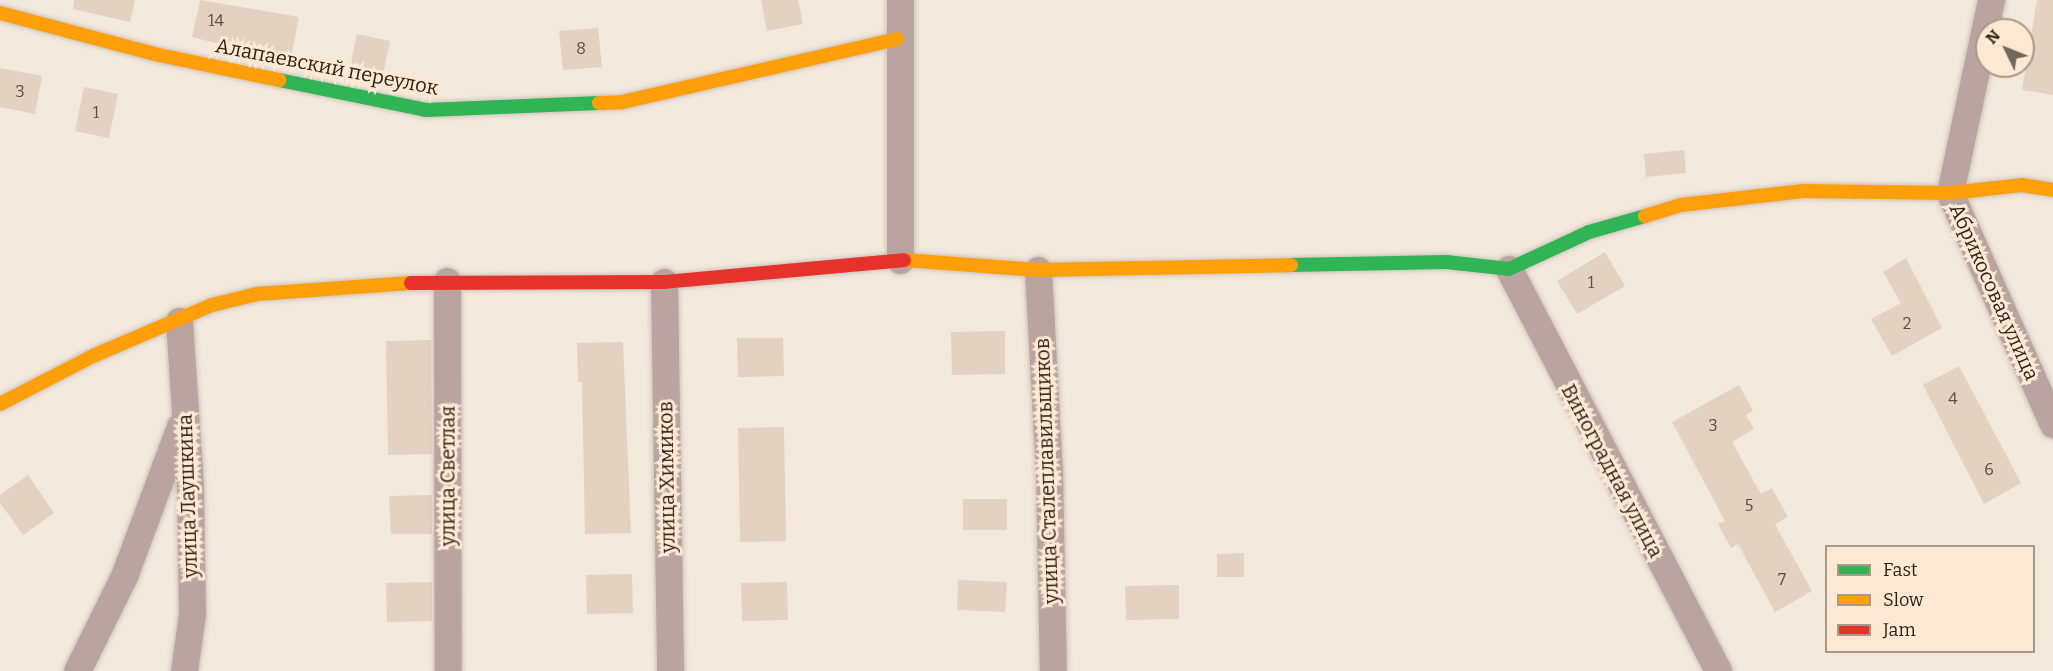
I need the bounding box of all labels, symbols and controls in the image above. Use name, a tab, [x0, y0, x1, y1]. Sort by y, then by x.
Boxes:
house number: 14	[208, 11, 224, 31]
north arrow	[1975, 18, 2035, 78]
text: N	[1982, 26, 2004, 48]
street label: Алапаевский переулок	[213, 34, 441, 100]
house number: 8	[576, 39, 586, 59]
house number: 3	[15, 82, 25, 102]
house number: 1	[93, 103, 99, 123]
street label: Абрикосовая улица	[1944, 200, 2044, 384]
house number: 1	[1588, 273, 1594, 293]
house number: 2	[1903, 314, 1911, 334]
street label: улица Сталеплавильщиков	[1030, 338, 1064, 604]
street label: Виноградная улица	[1556, 380, 1668, 562]
house number: 4	[1948, 389, 1958, 409]
street label: улица Химиков	[654, 401, 680, 553]
street label: улица Светлая	[436, 406, 460, 546]
street label: улица Лаушкина	[173, 414, 203, 578]
house number: 3	[1708, 416, 1718, 436]
house number: 6	[1984, 460, 1994, 480]
house number: 5	[1745, 496, 1753, 516]
legend	[1825, 545, 2035, 653]
text: Fast	[1883, 559, 1918, 581]
house number: 7	[1778, 570, 1786, 590]
text: Slow	[1883, 589, 1923, 611]
text: Jam	[1883, 619, 1916, 641]

